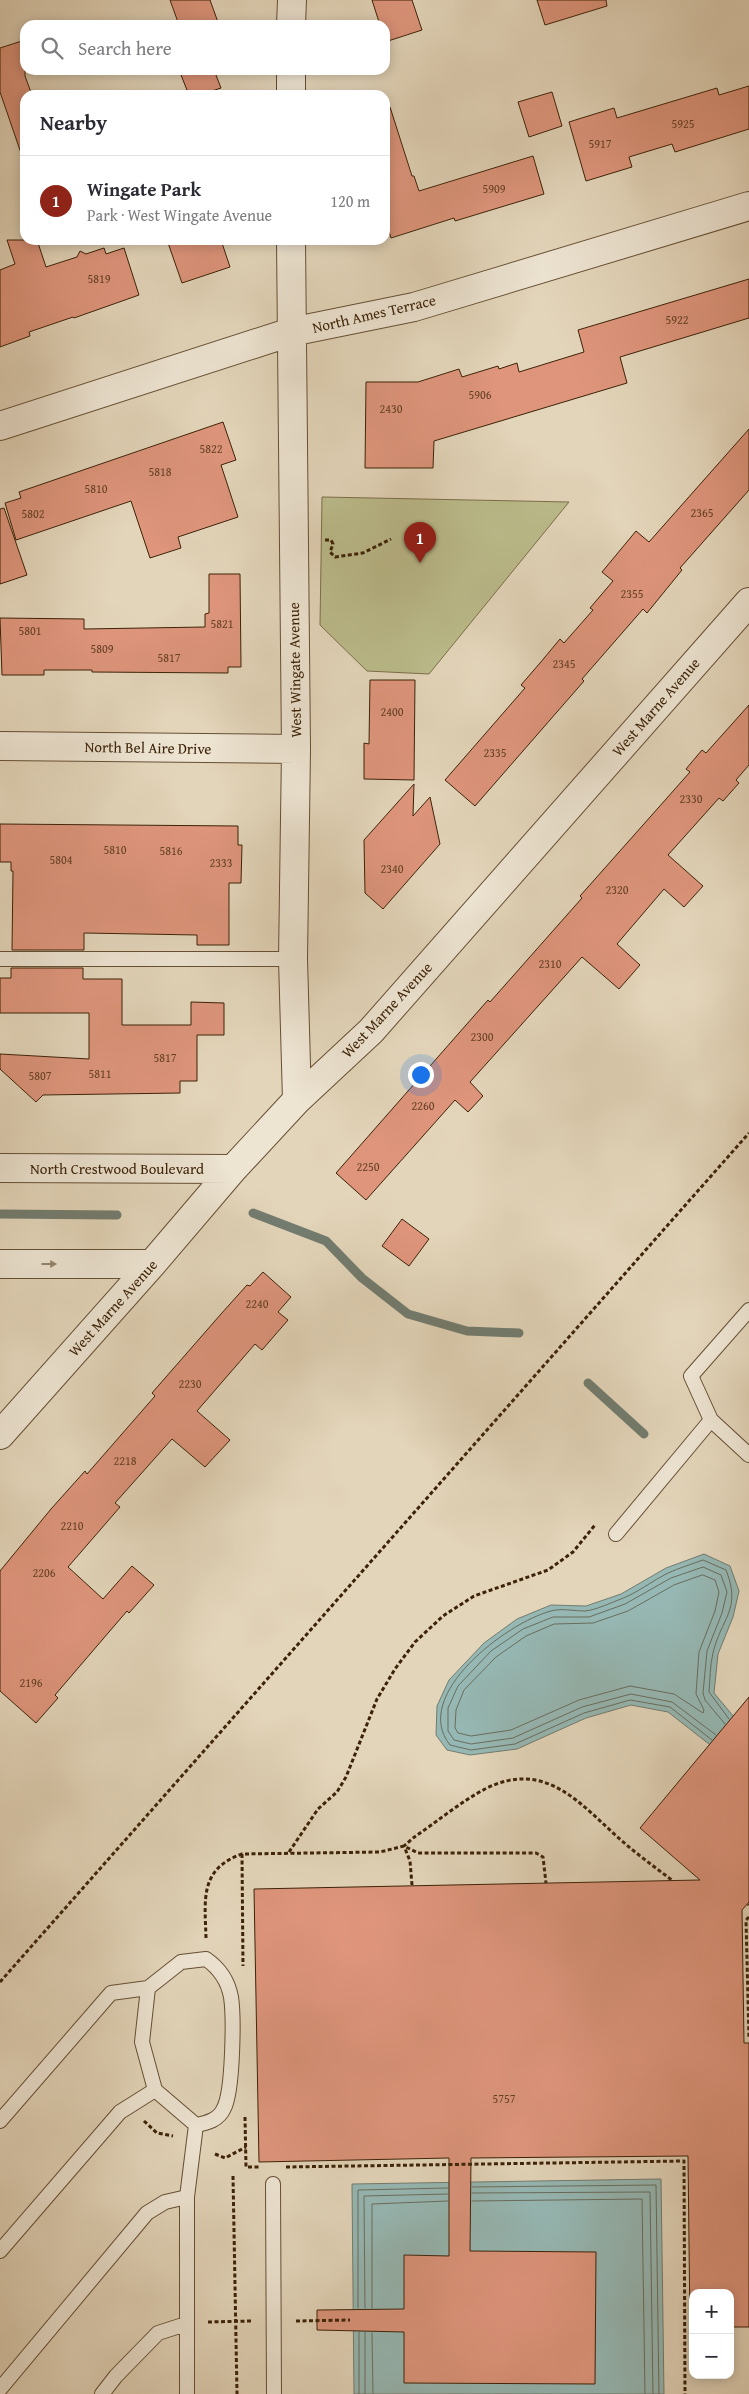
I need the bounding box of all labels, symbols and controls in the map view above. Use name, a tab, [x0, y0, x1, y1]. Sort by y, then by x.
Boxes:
search box	[20, 20, 390, 75]
icon: search	[38, 34, 66, 62]
text: Search here	[78, 34, 172, 62]
text: Nearby	[40, 107, 107, 138]
house number: 5925	[671, 115, 695, 132]
house number: 5917	[588, 135, 612, 152]
text: Wingate Park	[87, 175, 201, 203]
house number: 5909	[482, 180, 506, 197]
text: 1	[52, 189, 60, 213]
text: 120 m	[330, 189, 370, 213]
text: Park · West Wingate Avenue	[87, 203, 272, 227]
house number: 5819	[87, 270, 111, 287]
street label: North Ames Terrace	[310, 289, 438, 338]
house number: 5922	[665, 311, 689, 328]
house number: 5906	[468, 386, 492, 403]
house number: 2430	[379, 400, 403, 417]
house number: 5822	[199, 440, 223, 457]
house number: 5818	[148, 463, 172, 480]
house number: 5810	[84, 480, 108, 497]
house number: 2365	[690, 504, 714, 521]
house number: 5802	[21, 505, 45, 522]
pin: 1	[404, 522, 436, 563]
house number: 2355	[620, 585, 644, 602]
street label: West Wingate Avenue	[283, 602, 306, 738]
house number: 5821	[210, 615, 234, 632]
house number: 5801	[18, 622, 42, 639]
house number: 5809	[90, 640, 114, 657]
house number: 5817	[157, 649, 181, 666]
street label: West Marne Avenue	[607, 653, 704, 760]
house number: 2345	[552, 655, 576, 672]
house number: 2400	[380, 703, 404, 720]
street label: North Bel Aire Drive	[84, 736, 212, 759]
house number: 2335	[483, 744, 507, 761]
house number: 2330	[679, 790, 703, 807]
house number: 5810	[103, 841, 127, 858]
house number: 5816	[159, 842, 183, 859]
house number: 5804	[49, 851, 73, 868]
house number: 2333	[209, 854, 233, 871]
house number: 2340	[380, 860, 404, 877]
house number: 2320	[605, 881, 629, 898]
house number: 2310	[538, 955, 562, 972]
street label: West Marne Avenue	[337, 957, 437, 1062]
house number: 2300	[470, 1028, 494, 1045]
house number: 5817	[153, 1049, 177, 1066]
your location	[408, 1062, 434, 1088]
house number: 5811	[88, 1065, 112, 1082]
house number: 5807	[28, 1067, 52, 1084]
house number: 2260	[411, 1097, 435, 1114]
street label: North Crestwood Boulevard	[30, 1158, 204, 1179]
house number: 2250	[356, 1158, 380, 1175]
street label: West Marne Avenue	[63, 1254, 162, 1361]
one-way arrow	[41, 1260, 57, 1268]
house number: 2240	[245, 1295, 269, 1312]
house number: 2230	[178, 1375, 202, 1392]
house number: 2218	[113, 1452, 137, 1469]
house number: 2210	[60, 1517, 84, 1534]
house number: 2206	[32, 1564, 56, 1581]
house number: 2196	[19, 1674, 43, 1691]
house number: 5757	[492, 2090, 516, 2107]
map controls	[689, 2289, 734, 2379]
button: +	[689, 2289, 734, 2334]
button: −	[689, 2334, 734, 2379]

